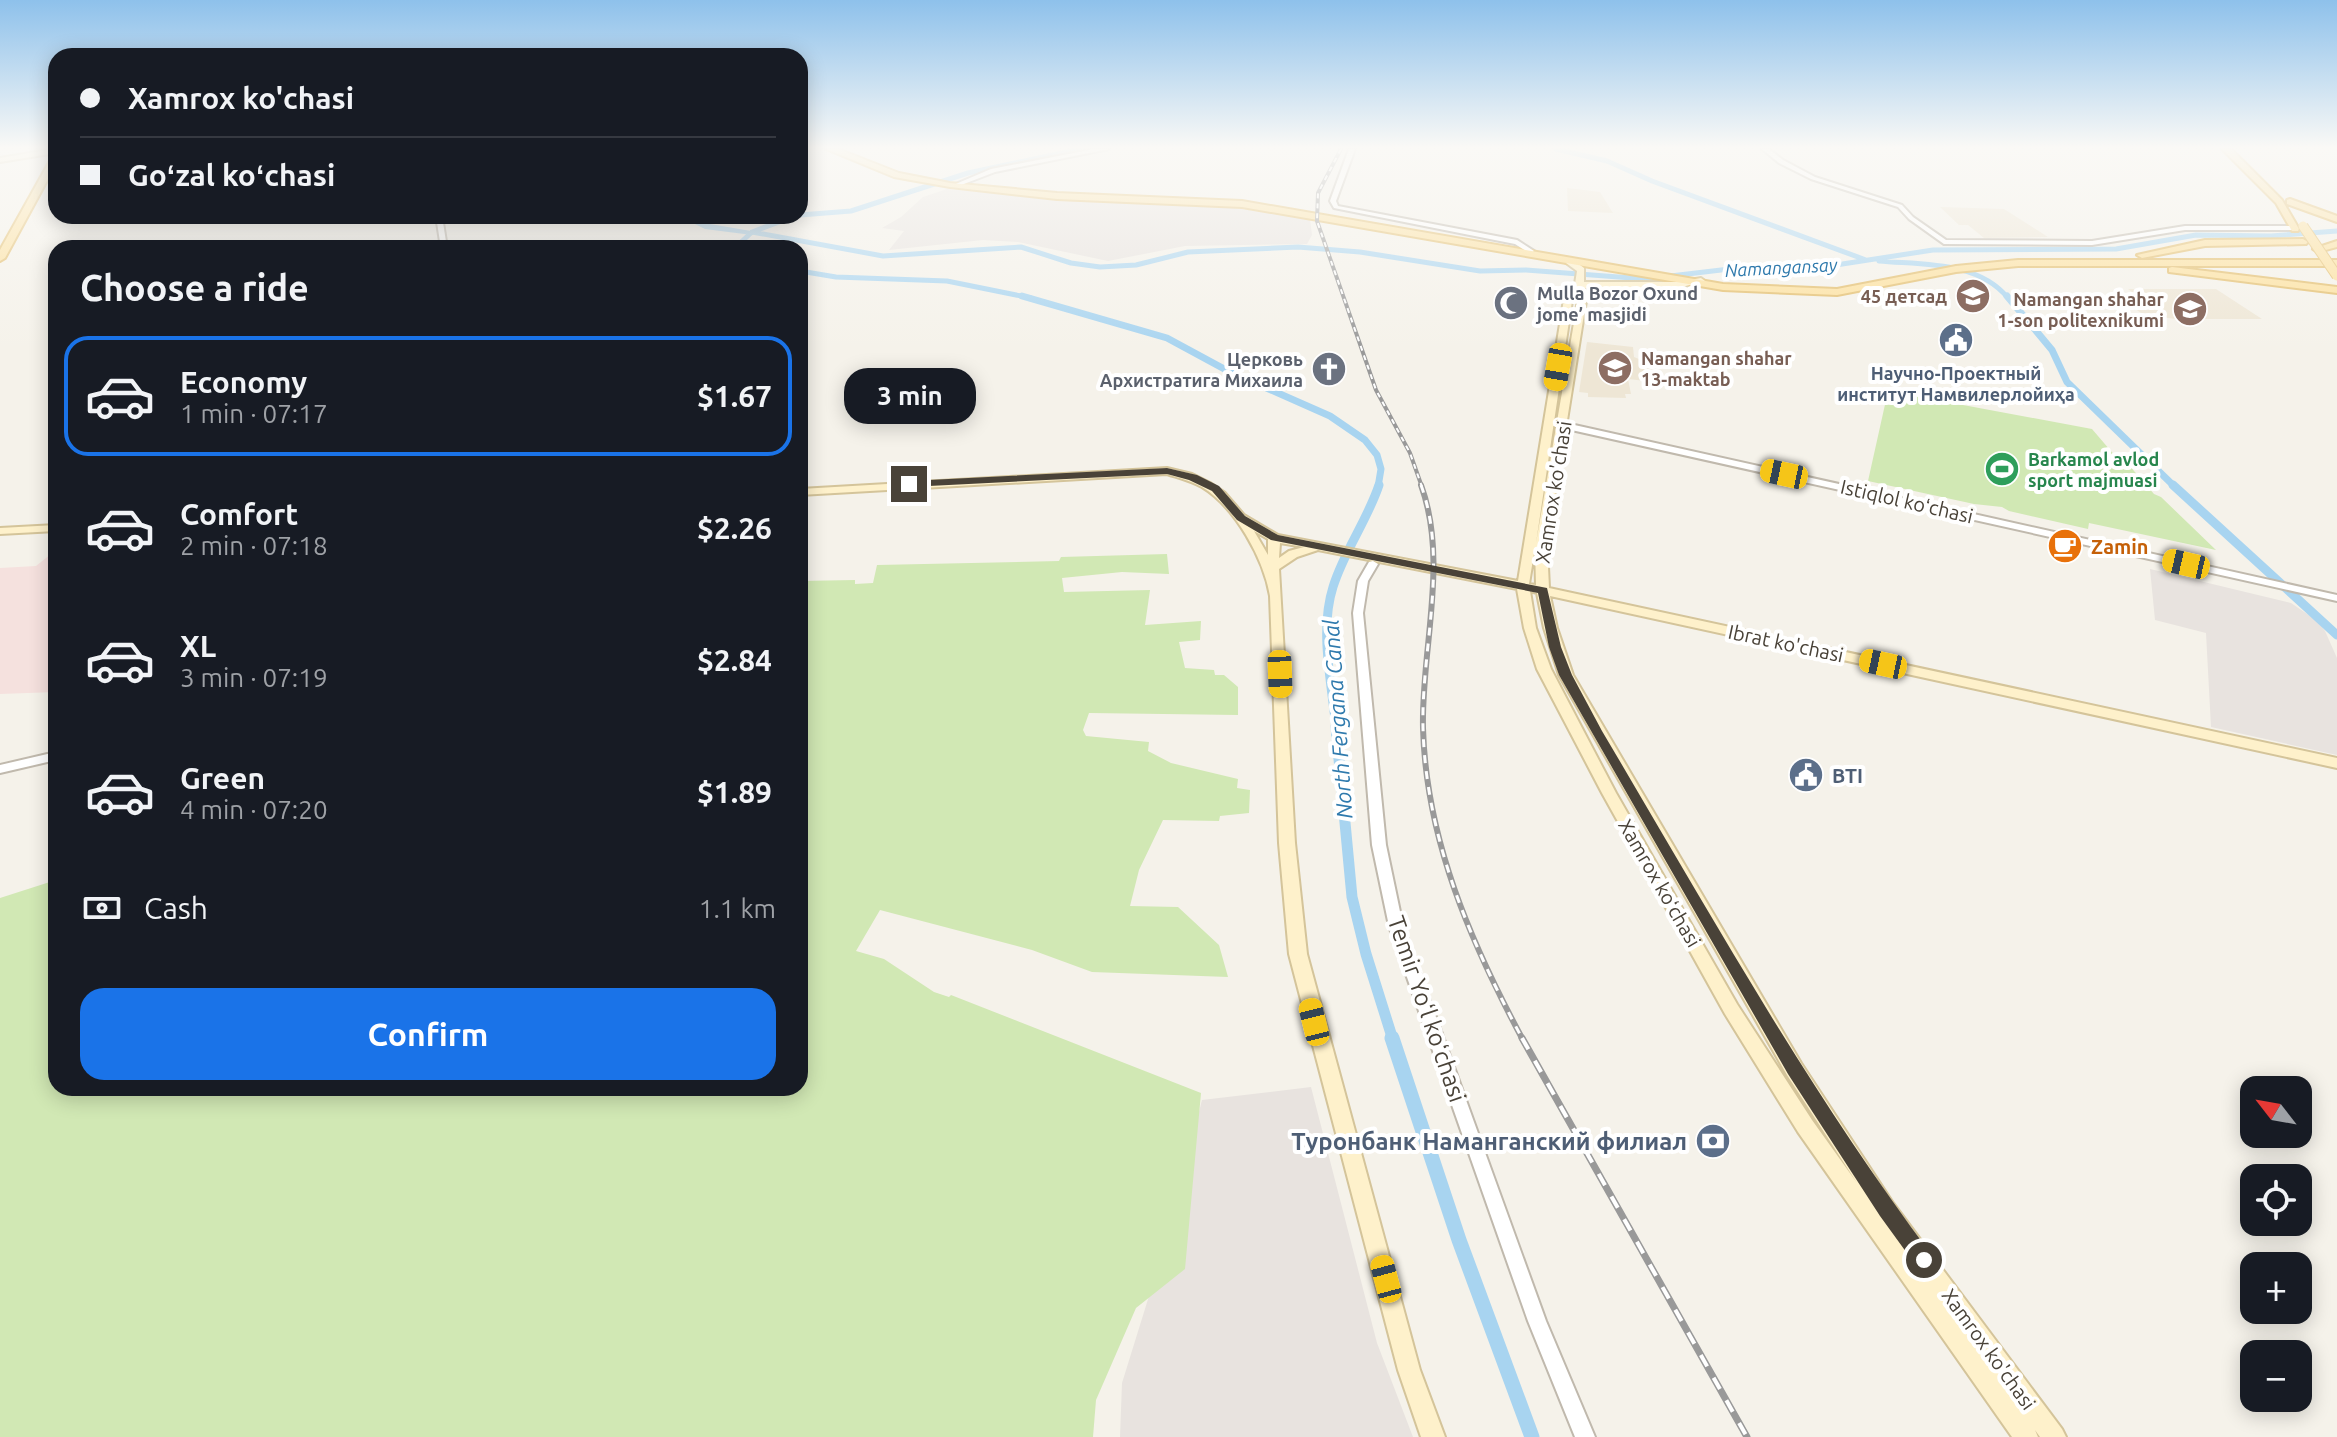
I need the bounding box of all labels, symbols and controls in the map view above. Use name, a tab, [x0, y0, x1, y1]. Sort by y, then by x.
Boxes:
text: Xamrox ko'chasi	[128, 81, 354, 115]
text: Goʻzal koʻchasi	[128, 158, 335, 192]
water label: Namangansay	[1724, 254, 1838, 280]
text: Choose a ride	[80, 267, 309, 308]
school or university icon: 45 детсад	[1954, 277, 1992, 315]
place label: Mulla Bozor Oxund jome’ masjidi	[1535, 283, 1698, 324]
mosque icon: Mulla Bozor Oxund jome’ masjidi	[1492, 284, 1530, 322]
place label: 45 детсад	[1861, 286, 1947, 306]
place label: Namangan shahar 1-son politexnikumi	[1998, 289, 2165, 330]
school or university icon: Namangan shahar 1-son politexnikumi	[2171, 290, 2209, 328]
public building icon: Научно-Проектный институт Намвилерлойиҳа	[1937, 321, 1975, 359]
car	[1542, 341, 1574, 393]
place label: Namangan shahar 13-maktab	[1641, 348, 1792, 389]
place label: Церковь Архистратига Михаила	[1100, 349, 1303, 390]
school or university icon: Namangan shahar 13-maktab	[1596, 349, 1634, 387]
church icon: Церковь Архистратига Михаила	[1310, 350, 1348, 388]
icon: car	[84, 360, 156, 432]
place label: Научно-Проектный институт Намвилерлойиҳа	[1837, 363, 2075, 404]
text: Economy	[180, 365, 307, 399]
callout: 3 min	[843, 368, 975, 424]
text: $1.67	[697, 379, 772, 413]
text: 3 min	[877, 381, 943, 410]
text: 1 min · 07:17	[180, 399, 328, 428]
street label: Xamrox ko'chasi	[1530, 419, 1576, 565]
place label: Barkamol avlod sport majmuasi	[2028, 449, 2159, 490]
sports icon: Barkamol avlod sport majmuasi	[1983, 450, 2021, 488]
car	[1758, 457, 1810, 491]
route end	[891, 466, 927, 502]
street label: Istiqlol koʻchasi	[1838, 475, 1976, 527]
icon: car	[84, 492, 156, 564]
text: Comfort	[180, 497, 298, 531]
text: $2.26	[697, 511, 772, 545]
cafe icon: Zamin	[2046, 527, 2084, 565]
text: 2 min · 07:18	[180, 531, 328, 560]
place label: Zamin	[2091, 535, 2149, 558]
car	[2160, 547, 2212, 581]
water label: North Fergana Canal	[1318, 618, 1356, 820]
street label: Ibrat ko'chasi	[1726, 620, 1846, 666]
icon: car	[84, 624, 156, 696]
text: XL	[180, 629, 216, 663]
text: $2.84	[697, 643, 772, 677]
car	[1857, 647, 1909, 681]
car	[1267, 650, 1293, 698]
text: 3 min · 07:19	[180, 663, 328, 692]
icon: car	[84, 756, 156, 828]
public building icon: BTI	[1787, 756, 1825, 794]
text: Green	[180, 761, 265, 795]
place label: BTI	[1832, 764, 1863, 787]
text: $1.89	[697, 775, 772, 809]
text: 4 min · 07:20	[180, 795, 328, 824]
street label: Xamrox koʻchasi	[1614, 815, 1706, 951]
icon: cash	[80, 886, 124, 930]
text: Cash	[144, 891, 208, 925]
text: 1.1 km	[699, 894, 776, 923]
street label: Temir Yoʻl koʻchasi	[1382, 912, 1472, 1106]
button: Confirm	[80, 988, 776, 1080]
car	[1297, 996, 1331, 1048]
north arrow	[2240, 1076, 2312, 1148]
map controls	[2240, 1076, 2312, 1412]
bank icon: Туронбанк Наманганский филиал	[1694, 1122, 1732, 1160]
place label: Туронбанк Наманганский филиал	[1291, 1128, 1687, 1155]
button: locate	[2240, 1164, 2312, 1236]
route start	[1906, 1242, 1942, 1278]
button: +	[2240, 1252, 2312, 1324]
car	[1368, 1253, 1404, 1305]
street label: Xamrox ko'chasi	[1937, 1284, 2041, 1414]
button: −	[2240, 1340, 2312, 1412]

